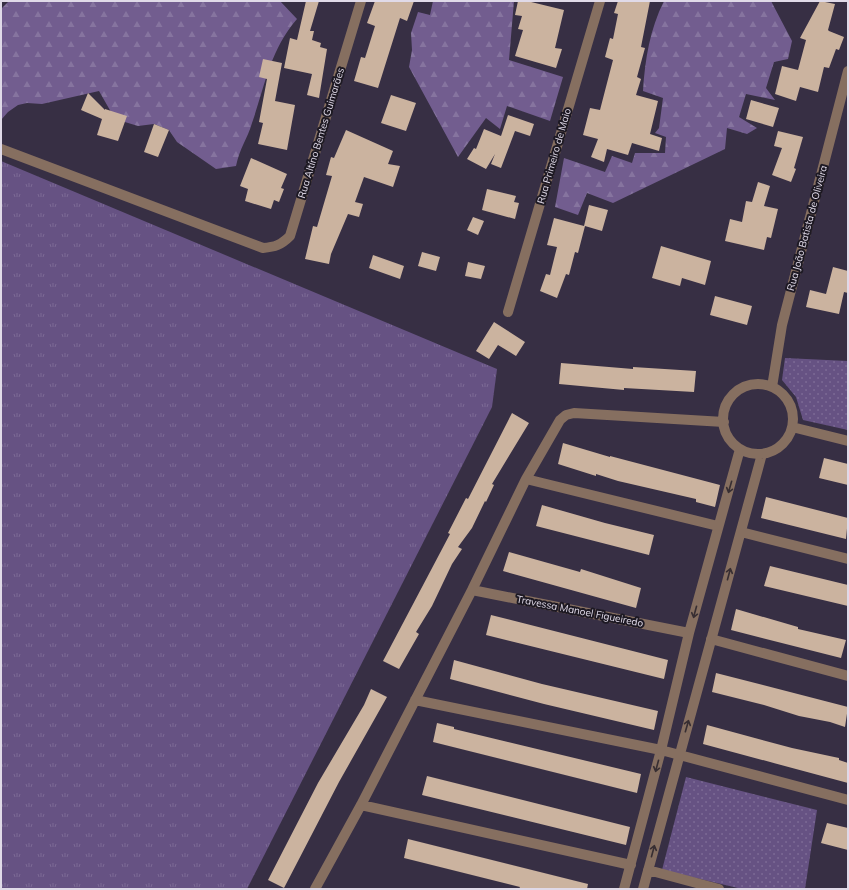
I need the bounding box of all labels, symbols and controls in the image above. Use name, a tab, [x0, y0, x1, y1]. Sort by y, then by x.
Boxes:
street label: Rua Altíno Bentes Guimarães	[295, 66, 347, 200]
street label: Rua Primeiro de Maio	[534, 106, 574, 205]
street label: Rua João Batista de Oliveira	[784, 164, 830, 292]
one-way arrow	[726, 480, 733, 493]
one-way arrow	[726, 567, 734, 580]
street label: Travessa Manoel Figueiredo	[515, 592, 645, 630]
one-way arrow	[691, 605, 698, 618]
one-way arrow	[684, 719, 691, 732]
one-way arrow	[653, 759, 661, 772]
one-way arrow	[650, 845, 657, 858]

